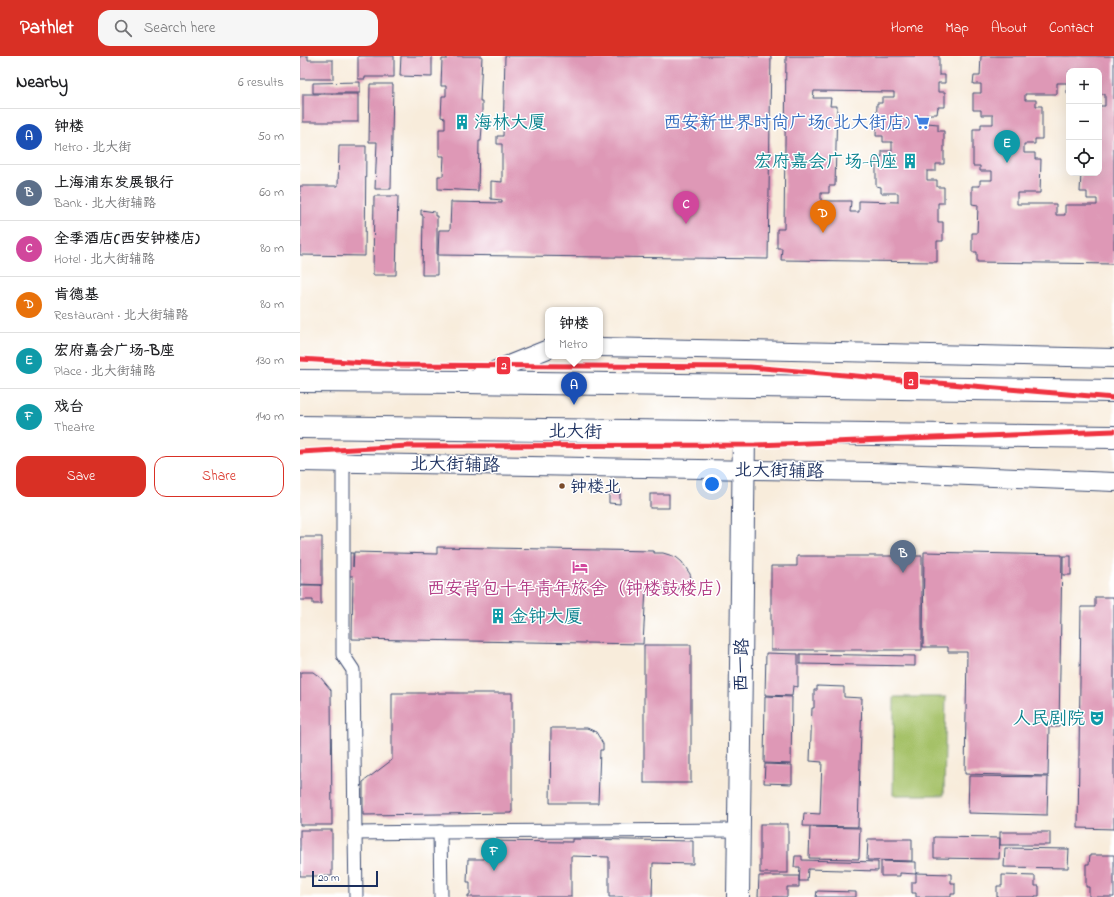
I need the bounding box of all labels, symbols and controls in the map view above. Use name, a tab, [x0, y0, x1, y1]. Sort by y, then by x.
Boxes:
search box	[98, 10, 378, 46]
text: Pathlet	[20, 15, 74, 42]
icon: search	[112, 17, 134, 39]
text: Search here	[144, 17, 215, 39]
text: Home	[891, 18, 923, 39]
text: Map	[945, 18, 969, 39]
text: About	[991, 18, 1027, 39]
text: Contact	[1049, 18, 1094, 39]
map controls	[1066, 68, 1102, 176]
button: +	[1066, 68, 1102, 104]
text: Nearby	[16, 70, 68, 95]
text: 6 results	[238, 73, 284, 92]
button: −	[1066, 104, 1102, 140]
place label: 海林大厦	[474, 111, 546, 137]
place label: 西安新世界时尚广场(北大街店)	[663, 111, 910, 137]
building icon: 海林大厦	[453, 113, 471, 131]
supermarket icon: 西安新世界时尚广场(北大街店)	[913, 113, 931, 131]
text: 钟楼	[54, 116, 84, 138]
text: A	[25, 127, 33, 146]
text: 50 m	[258, 127, 284, 146]
pin: E	[994, 130, 1020, 163]
text: Metro · 北大街	[54, 138, 131, 157]
button: locate	[1066, 140, 1102, 176]
place label: 宏府嘉会广场-A座	[754, 150, 898, 176]
building icon: 宏府嘉会广场-A座	[901, 152, 919, 170]
text: 上海浦东发展银行	[54, 172, 174, 194]
text: B	[25, 183, 33, 202]
text: 60 m	[259, 183, 284, 202]
pin: C	[673, 191, 699, 224]
text: Bank · 北大街辅路	[54, 194, 156, 213]
pin: D	[810, 200, 836, 233]
text: 全季酒店(西安钟楼店)	[54, 228, 200, 250]
text: C	[25, 239, 33, 258]
text: 80 m	[260, 239, 284, 258]
text: Hotel · 北大街辅路	[54, 250, 155, 269]
text: 肯德基	[54, 284, 99, 306]
text: D	[24, 295, 34, 314]
text: 80 m	[260, 295, 284, 314]
text: Restaurant · 北大街辅路	[54, 306, 189, 325]
popup	[545, 307, 603, 359]
text: 钟楼	[559, 313, 589, 335]
text: Metro	[559, 335, 588, 354]
text: 宏府嘉会广场-B座	[54, 340, 175, 362]
text: E	[25, 351, 33, 370]
text: 130 m	[256, 351, 284, 370]
line badge: 2	[496, 356, 511, 375]
text: 2	[500, 358, 507, 374]
text: Place · 北大街辅路	[54, 362, 156, 381]
line badge: 2	[903, 371, 919, 390]
pin: A	[561, 372, 587, 405]
text: 2	[907, 374, 914, 390]
text: 戏台	[54, 396, 84, 418]
text: F	[25, 407, 33, 426]
text: 140 m	[256, 407, 284, 426]
text: Theatre	[54, 418, 95, 437]
street label: 北大街	[548, 420, 602, 446]
street label: 北大街辅路	[410, 452, 500, 480]
button: Save	[16, 456, 146, 497]
button: Share	[154, 456, 284, 497]
street label: 北大街辅路	[734, 458, 824, 486]
your location	[702, 474, 722, 494]
place label: 钟楼北	[570, 475, 621, 500]
marker: 钟楼北	[557, 481, 567, 491]
pin: B	[890, 540, 916, 573]
hotel icon: 西安背包十年青年旅舍（钟楼鼓楼店）	[571, 558, 589, 576]
place label: 西安背包十年青年旅舍（钟楼鼓楼店）	[427, 577, 733, 603]
place label: 金钟大厦	[510, 605, 582, 631]
building icon: 金钟大厦	[489, 607, 507, 625]
street label: 西一路	[730, 638, 756, 692]
place label: 人民剧院	[1013, 707, 1085, 733]
theatre icon: 人民剧院	[1088, 709, 1106, 727]
pin: F	[481, 838, 507, 871]
scale bar	[312, 869, 378, 888]
text: 20 m	[318, 870, 340, 886]

